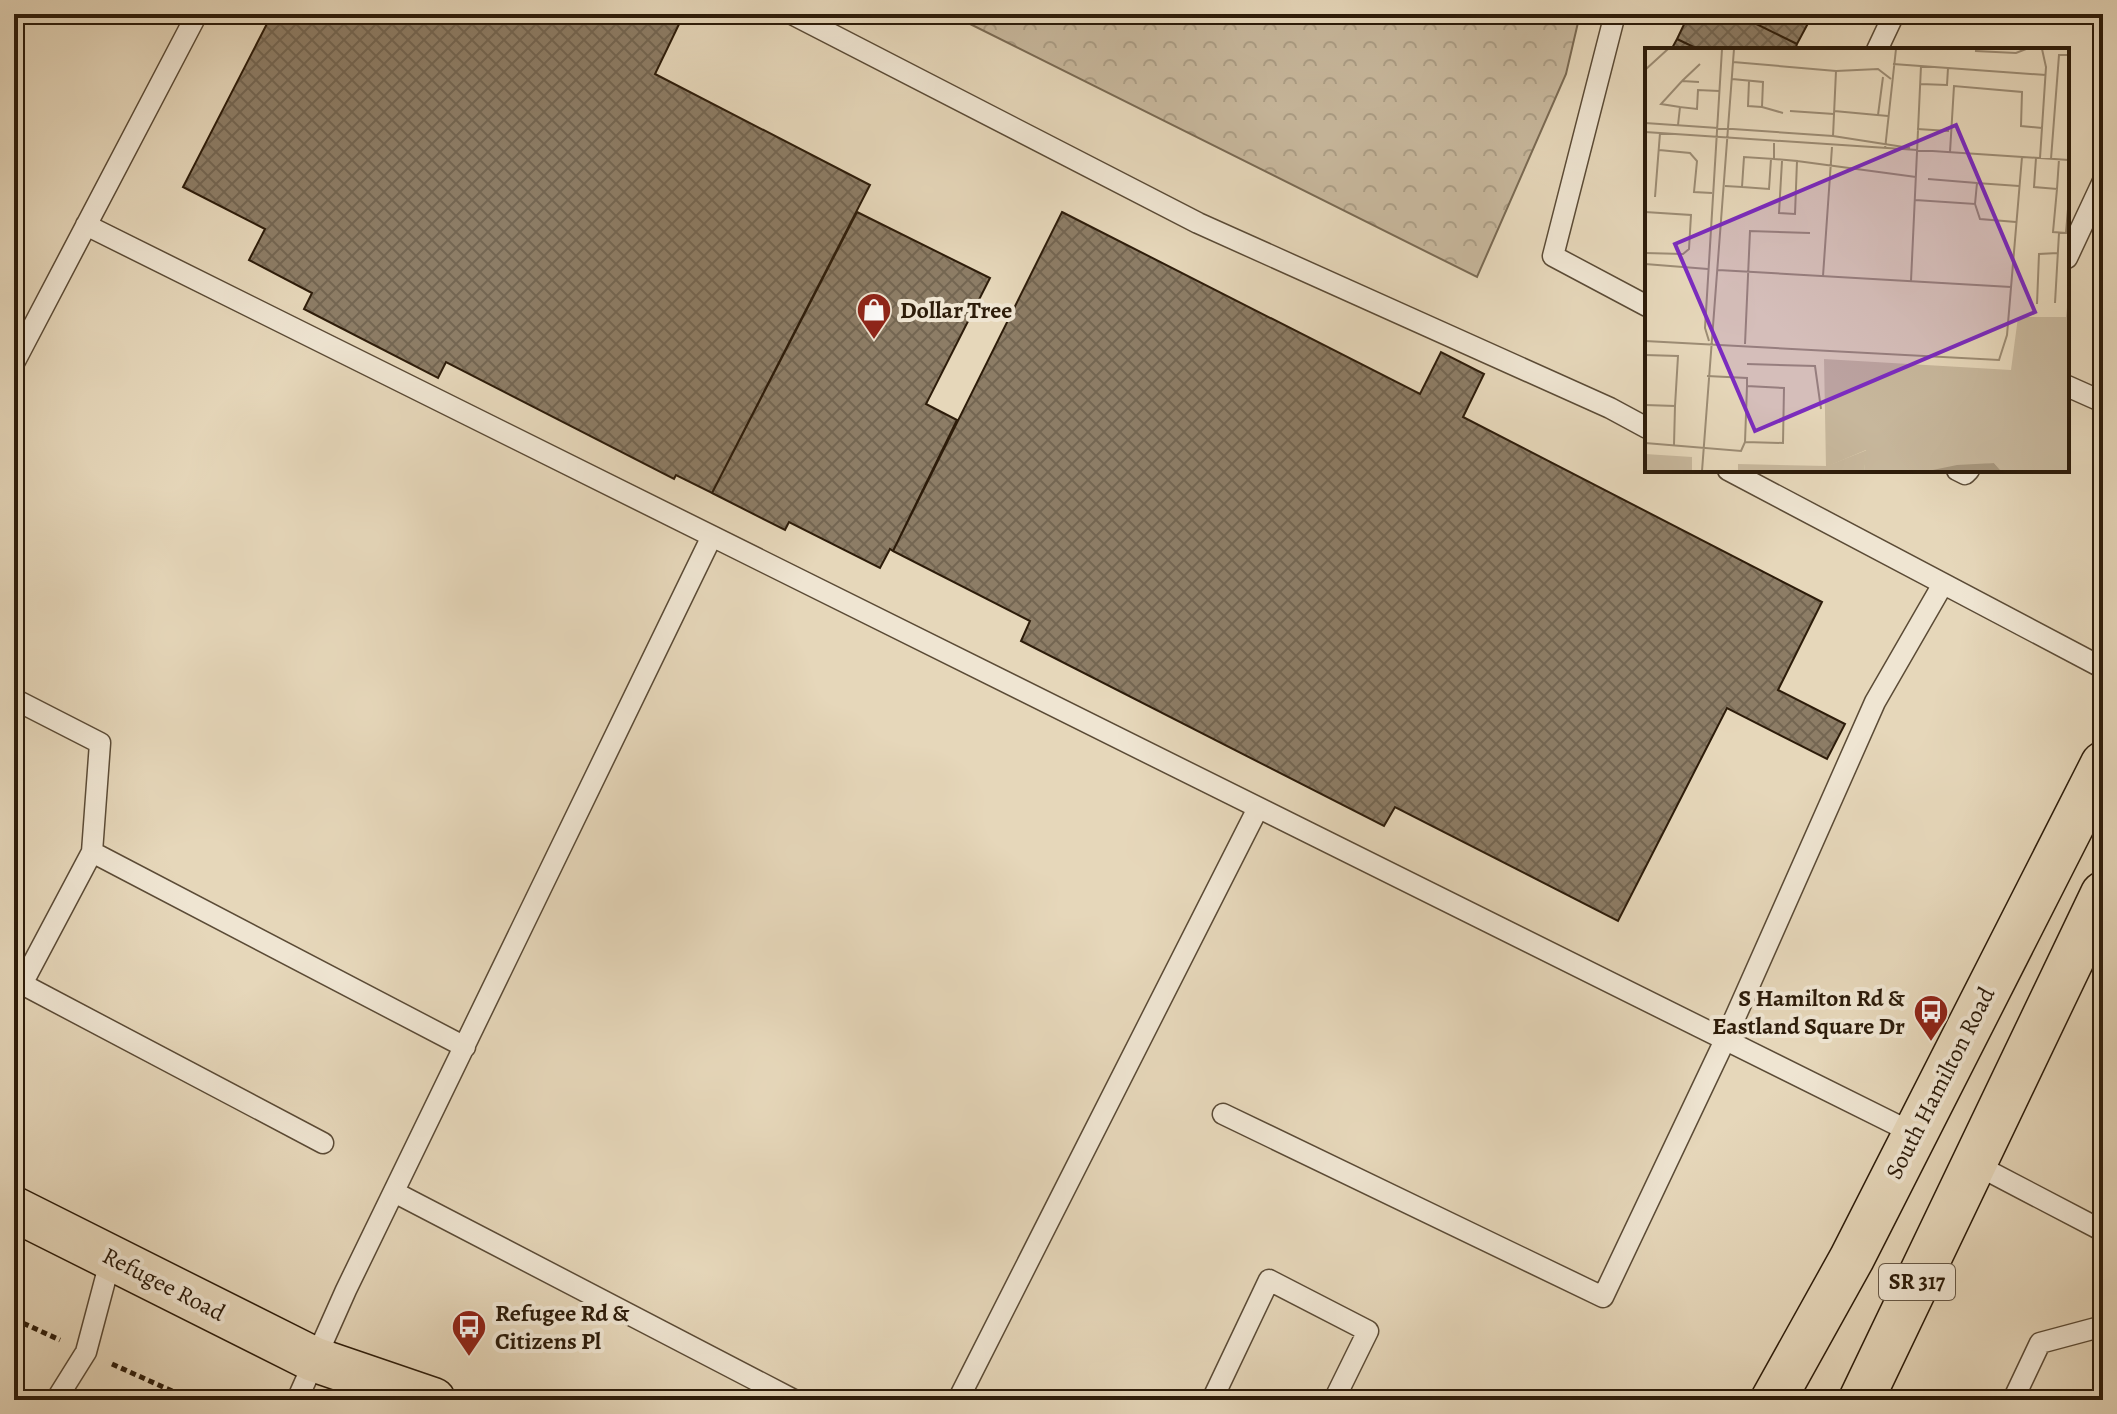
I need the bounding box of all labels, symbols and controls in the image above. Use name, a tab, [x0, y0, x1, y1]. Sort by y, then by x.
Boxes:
inset map	[1645, 48, 2069, 472]
shop icon: Dollar Tree	[855, 291, 893, 341]
place label: Dollar Tree	[900, 294, 1012, 326]
street label: South Hamilton Road	[1878, 981, 2002, 1185]
place label: S Hamilton Rd & Eastland Square Dr	[1712, 982, 1906, 1042]
bus stop icon: S Hamilton Rd & Eastland Square Dr	[1912, 993, 1950, 1043]
street label: Refugee Road	[97, 1239, 231, 1329]
road number: SR 317	[1879, 1264, 1955, 1300]
place label: Refugee Rd & Citizens Pl	[495, 1297, 630, 1357]
bus stop icon: Refugee Rd & Citizens Pl	[450, 1308, 488, 1358]

